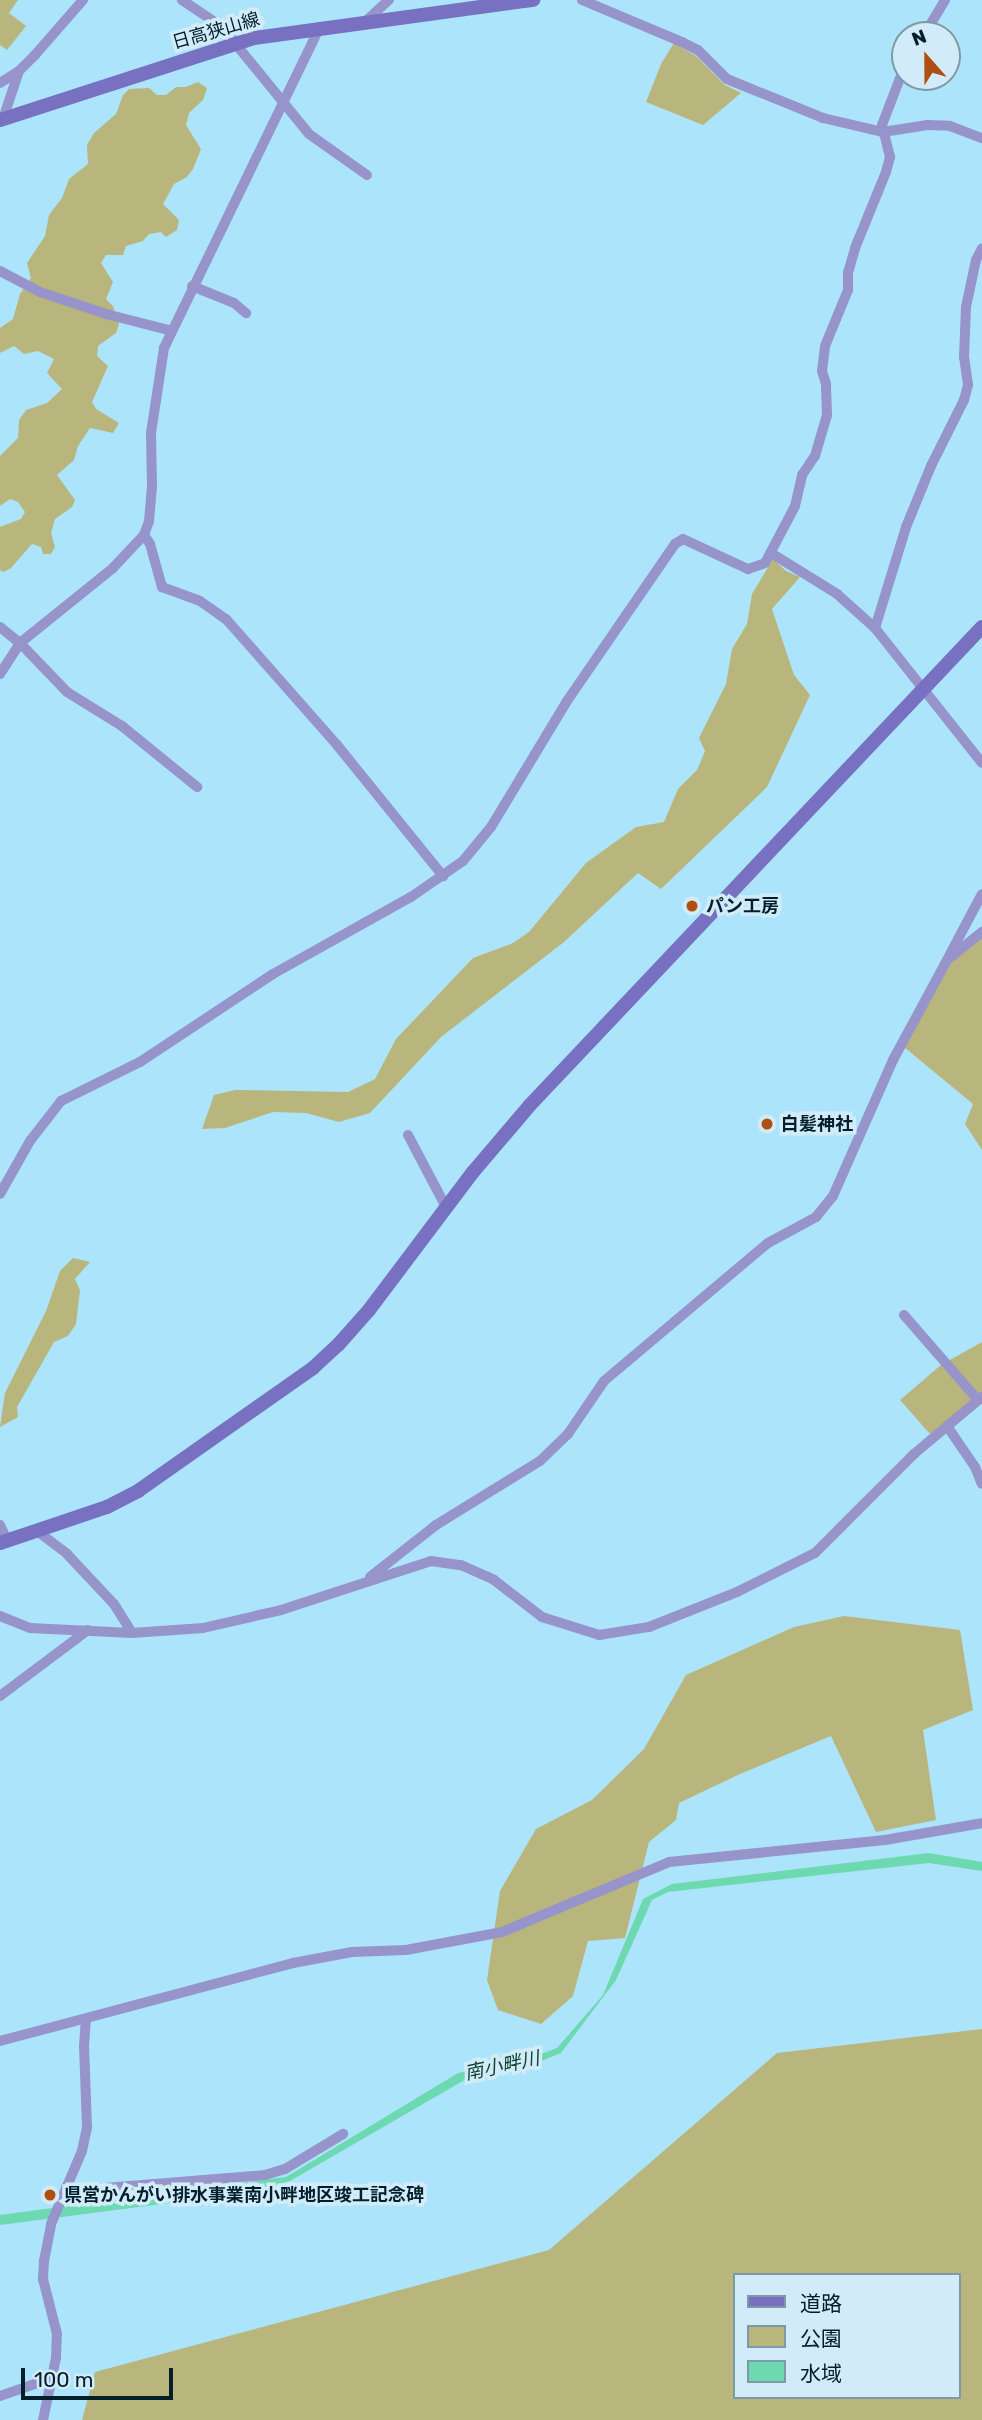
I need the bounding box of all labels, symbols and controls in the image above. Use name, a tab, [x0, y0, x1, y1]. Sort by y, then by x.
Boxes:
street label: 日高狭山線	[170, 8, 262, 54]
north arrow	[891, 21, 961, 91]
text: N	[909, 25, 930, 51]
place label: パン工房	[706, 895, 778, 917]
marker: パン工房	[684, 898, 700, 914]
place label: 白髪神社	[781, 1113, 853, 1135]
marker: 白髪神社	[759, 1116, 775, 1132]
water label: 南小畔川	[462, 2047, 542, 2085]
place label: 県営かんがい排水事業南小畔地区竣工記念碑	[64, 2184, 424, 2206]
marker: 県営かんがい排水事業南小畔地区竣工記念碑	[42, 2187, 58, 2203]
legend	[734, 2273, 961, 2399]
text: 道路	[800, 2291, 842, 2316]
text: 公園	[800, 2326, 842, 2351]
scale bar	[24, 2354, 177, 2398]
text: 水域	[800, 2361, 842, 2386]
text: 100 m	[34, 2367, 93, 2392]

